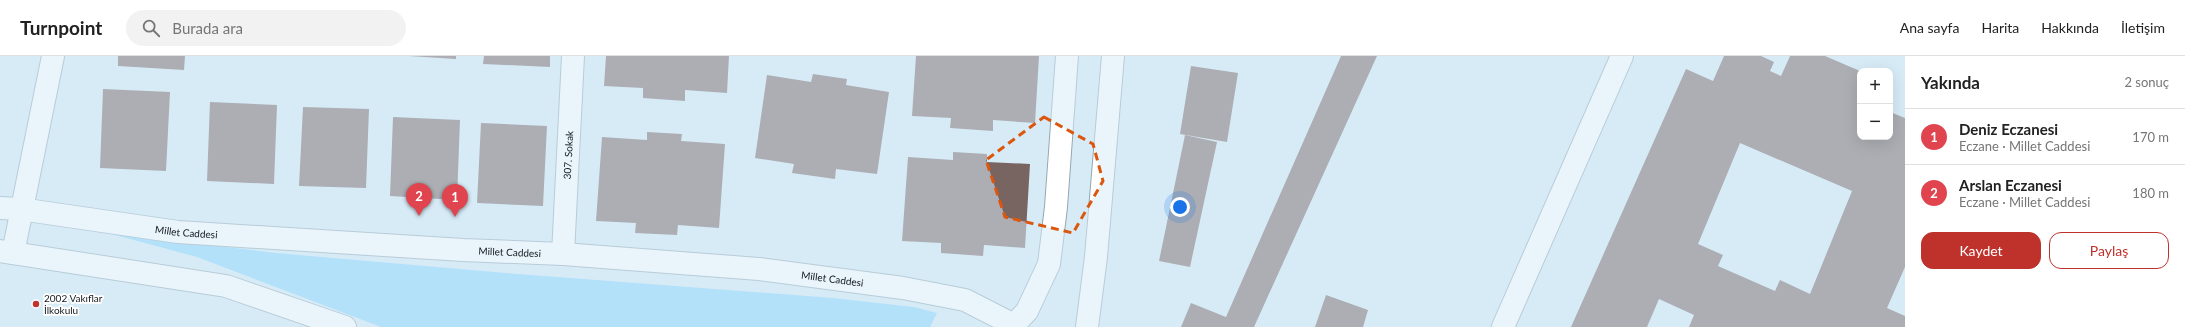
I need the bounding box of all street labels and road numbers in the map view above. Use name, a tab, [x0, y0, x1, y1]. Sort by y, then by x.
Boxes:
street label: 307. Sokak	[561, 130, 575, 180]
street label: Millet Caddesi	[154, 223, 218, 240]
street label: Millet Caddesi	[478, 245, 541, 259]
street label: Millet Caddesi	[801, 269, 864, 289]

